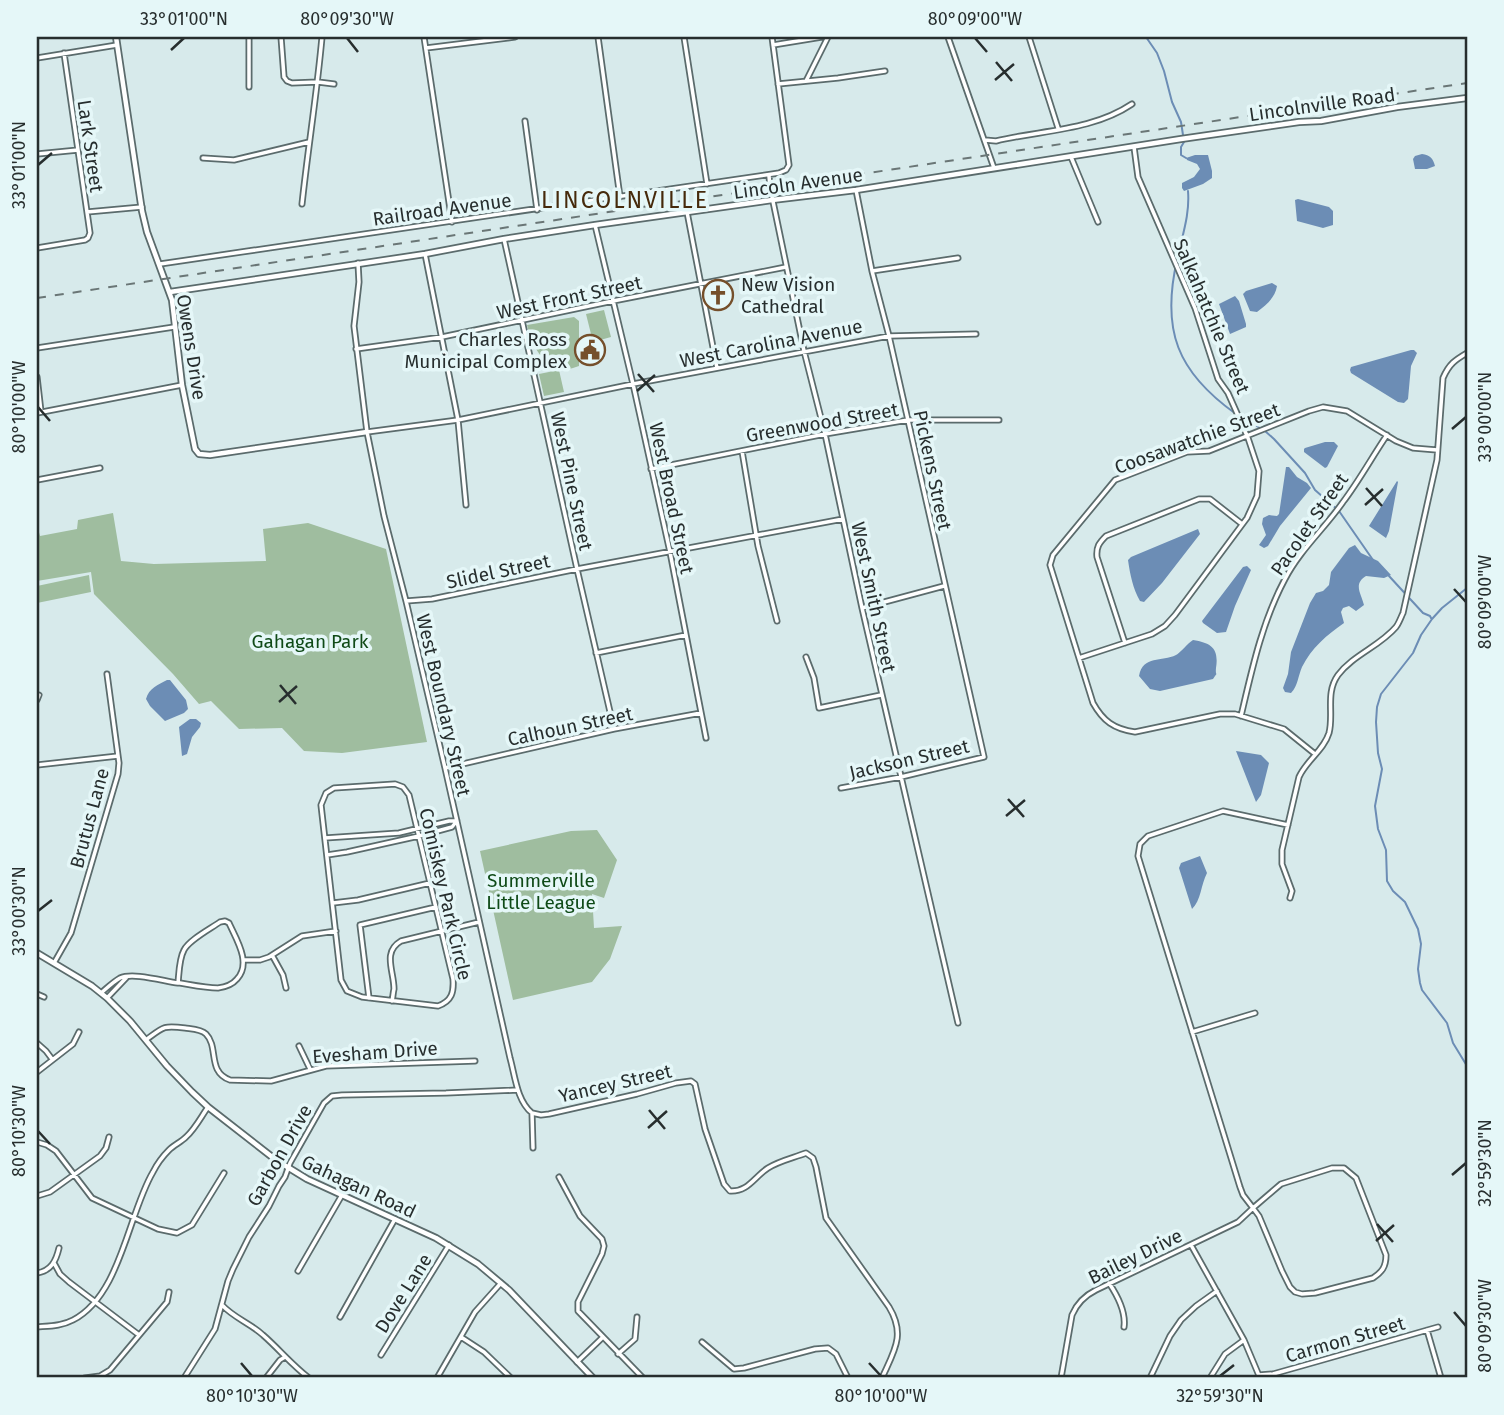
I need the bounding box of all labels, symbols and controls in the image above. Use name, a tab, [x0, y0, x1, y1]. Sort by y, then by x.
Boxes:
text: 33°01'00"N	[140, 8, 228, 30]
text: 80°09'30"W	[300, 8, 394, 30]
text: 80°09'00"W	[928, 8, 1022, 30]
street label: Lincolnville Road	[1248, 83, 1397, 126]
street label: Lark Street	[73, 98, 108, 194]
text: 33°01'00"N	[8, 121, 30, 209]
street label: Lincoln Avenue	[732, 163, 864, 204]
district label: LINCOLNVILLE	[541, 186, 709, 214]
street label: Railroad Avenue	[371, 188, 513, 231]
street label: Salkahatchie Street	[1168, 235, 1255, 397]
street label: West Front Street	[494, 271, 644, 324]
place label: New Vision Cathedral	[741, 273, 835, 318]
church icon: New Vision Cathedral	[701, 278, 735, 312]
street label: Owens Drive	[172, 293, 211, 402]
street label: West Carolina Avenue	[678, 314, 864, 373]
place label: Charles Ross Municipal Complex	[405, 328, 568, 373]
public building icon: Charles Ross Municipal Complex	[573, 333, 607, 367]
text: 80°10'00"W	[8, 360, 30, 453]
text: 33°00'00"N	[1474, 372, 1496, 462]
street label: Greenwood Street	[744, 398, 900, 447]
street label: Coosawatchie Street	[1111, 398, 1283, 479]
street label: Pickens Street	[909, 408, 956, 532]
street label: West Pine Street	[546, 410, 597, 553]
street label: West Broad Street	[644, 420, 699, 576]
street label: Pacolet Street	[1266, 469, 1353, 580]
street label: West Smith Street	[846, 520, 901, 675]
street label: Slidel Street	[444, 549, 552, 594]
text: 80°09'00"W	[1474, 555, 1496, 649]
street label: West Boundary Street	[411, 612, 476, 799]
park label: Gahagan Park	[251, 630, 369, 653]
street label: Calhoun Street	[506, 702, 635, 751]
street label: Jackson Street	[847, 734, 972, 784]
street label: Brutus Lane	[65, 765, 114, 871]
street label: Comiskey Park Circle	[414, 806, 477, 983]
text: 33°00'30"N	[8, 866, 30, 956]
park label: Summerville Little League	[486, 869, 596, 914]
street label: Evesham Drive	[312, 1037, 439, 1068]
street label: Yancey Street	[556, 1059, 674, 1108]
text: 80°10'30"W	[8, 1085, 30, 1177]
street label: Garbon Drive	[242, 1100, 317, 1210]
text: 32°59'30"N	[1474, 1119, 1496, 1207]
street label: Gahagan Road	[298, 1150, 420, 1223]
street label: Bailey Drive	[1084, 1224, 1186, 1289]
street label: Dove Lane	[370, 1249, 437, 1337]
text: 80°09'30"W	[1474, 1279, 1496, 1373]
street label: Carmon Street	[1283, 1311, 1408, 1368]
text: 80°10'30"W	[206, 1385, 298, 1407]
text: 80°10'00"W	[835, 1385, 928, 1407]
text: 32°59'30"N	[1176, 1385, 1264, 1407]

